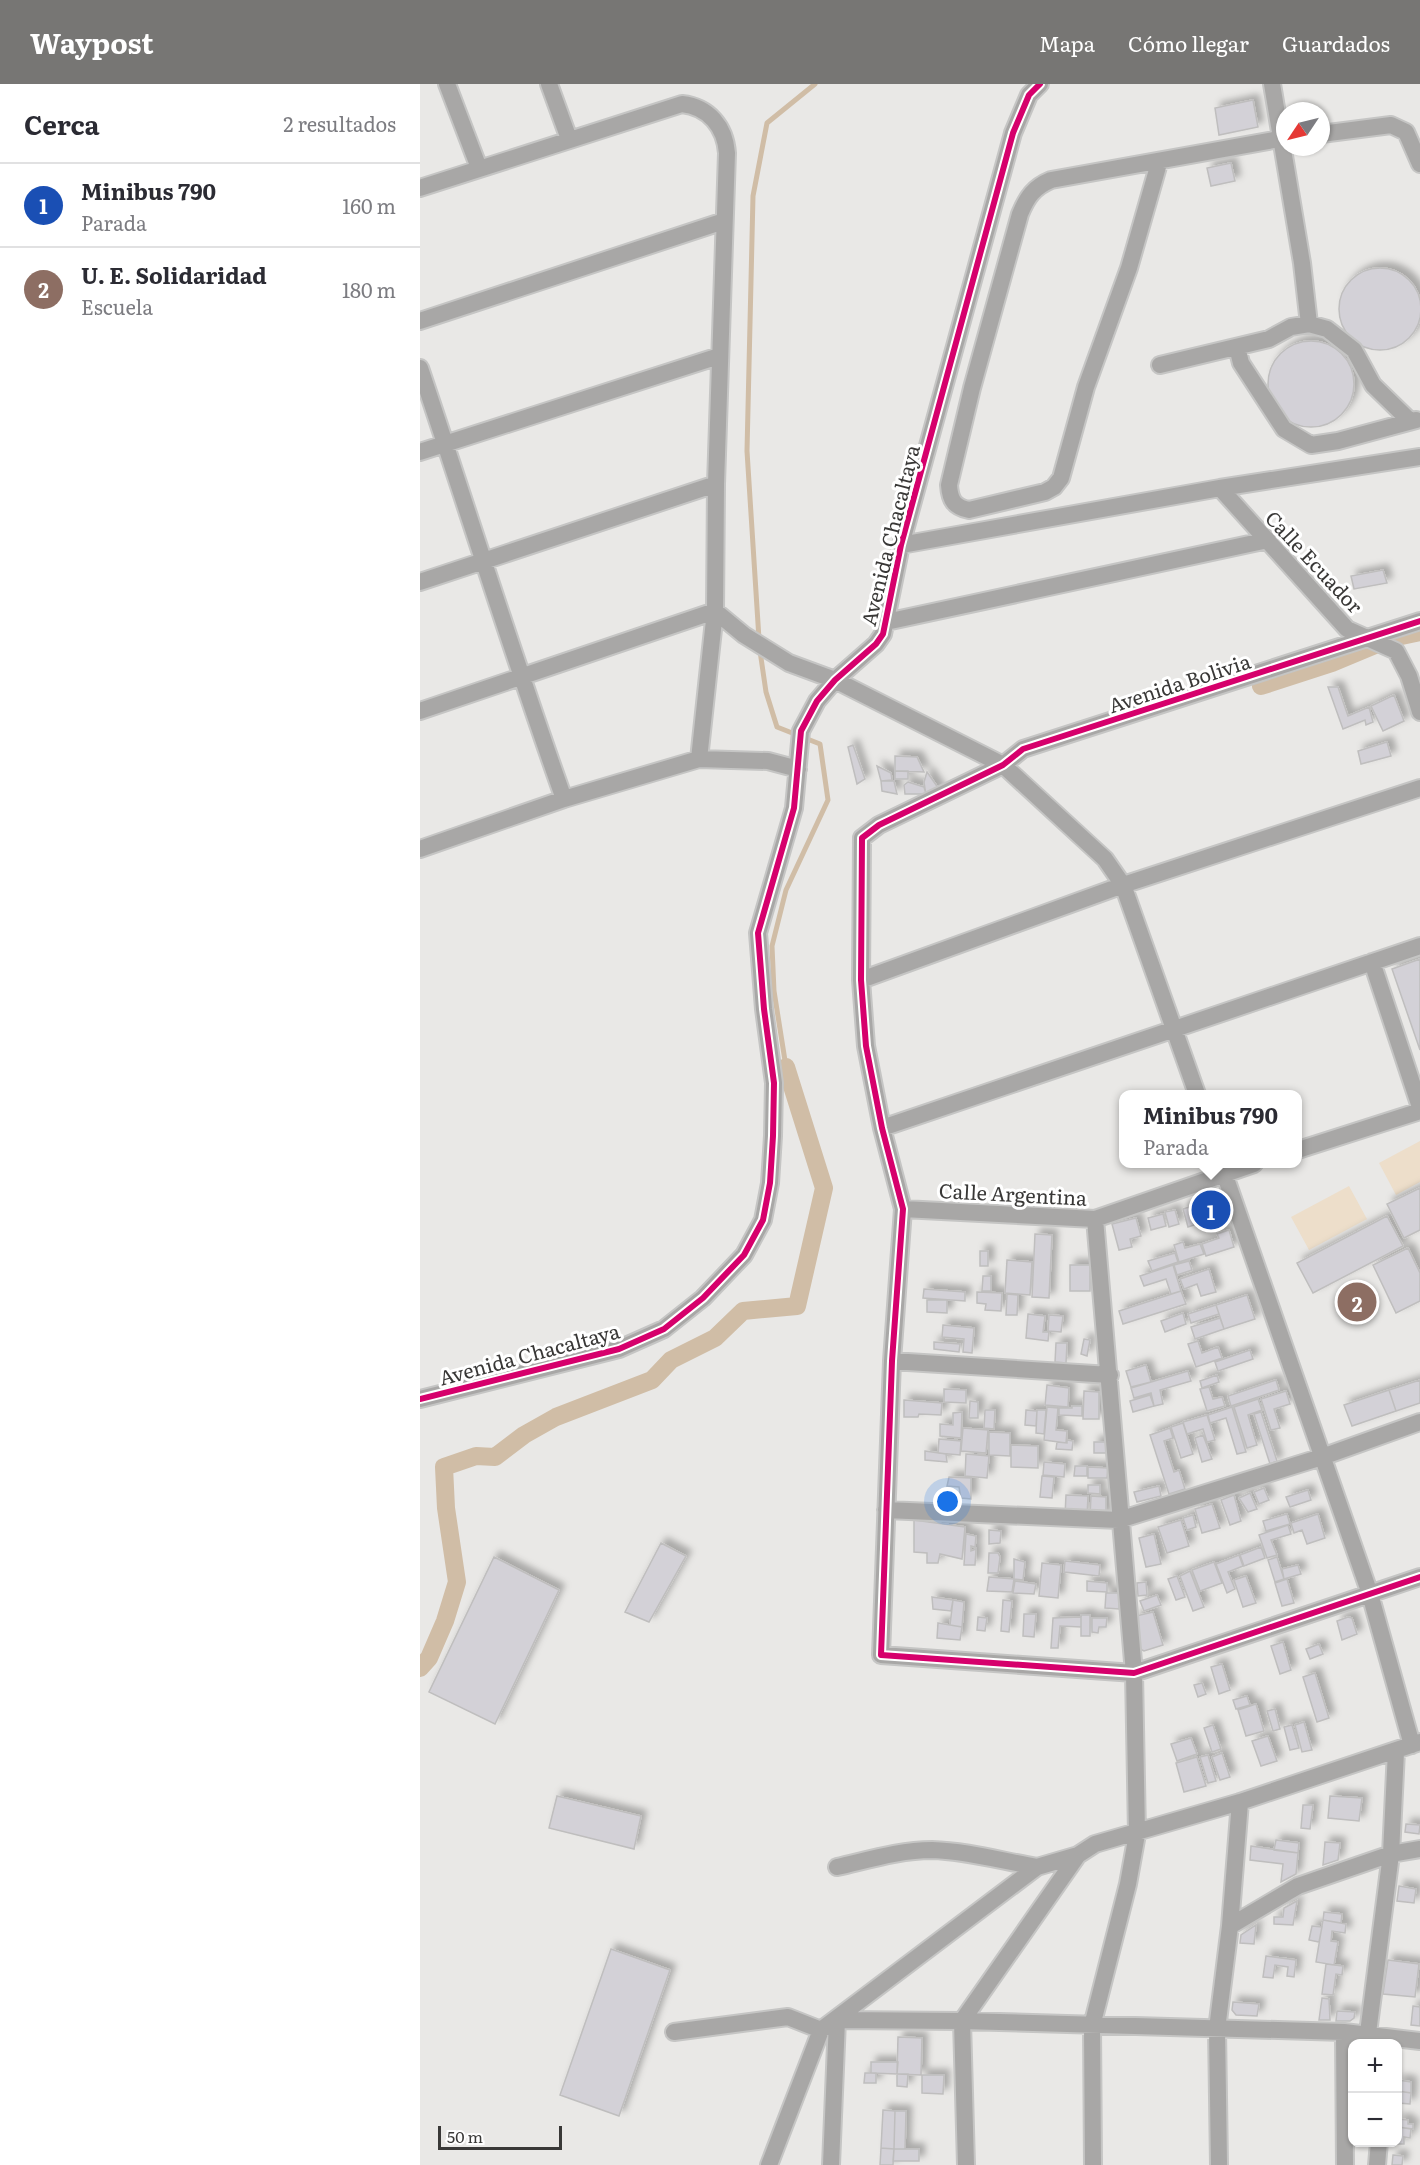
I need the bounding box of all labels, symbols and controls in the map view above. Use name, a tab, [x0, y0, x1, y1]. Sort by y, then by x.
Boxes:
text: Waypost	[30, 21, 154, 63]
text: Mapa	[1039, 27, 1095, 58]
text: Cómo llegar	[1128, 27, 1249, 58]
text: Guardados	[1282, 27, 1390, 58]
north arrow	[1276, 102, 1330, 156]
text: Cerca	[24, 104, 100, 143]
text: 2 resultados	[283, 108, 396, 138]
text: Minibus 790	[81, 174, 216, 207]
text: 1	[39, 190, 48, 220]
text: 160 m	[342, 190, 396, 220]
text: Parada	[81, 207, 147, 237]
text: U. E. Solidaridad	[81, 258, 267, 291]
text: 2	[38, 274, 49, 304]
text: 180 m	[342, 274, 396, 304]
text: Escuela	[81, 291, 153, 321]
street label: Avenida Chacaltaya	[852, 441, 926, 629]
street label: Calle Ecuador	[1259, 503, 1371, 620]
street label: Avenida Bolivia	[1104, 645, 1254, 719]
popup	[1119, 1090, 1302, 1168]
text: Minibus 790	[1143, 1098, 1278, 1131]
text: Parada	[1143, 1131, 1209, 1161]
street label: Calle Argentina	[938, 1174, 1088, 1212]
pin: 1	[1192, 1188, 1230, 1232]
pin: 2	[1338, 1280, 1376, 1324]
street label: Avenida Chacaltaya	[435, 1314, 623, 1392]
your location	[933, 1487, 962, 1516]
map controls	[1348, 2039, 1402, 2147]
button: +	[1348, 2039, 1402, 2093]
button: −	[1348, 2093, 1402, 2147]
scale bar	[438, 2123, 562, 2150]
text: 50 m	[447, 2124, 483, 2148]

